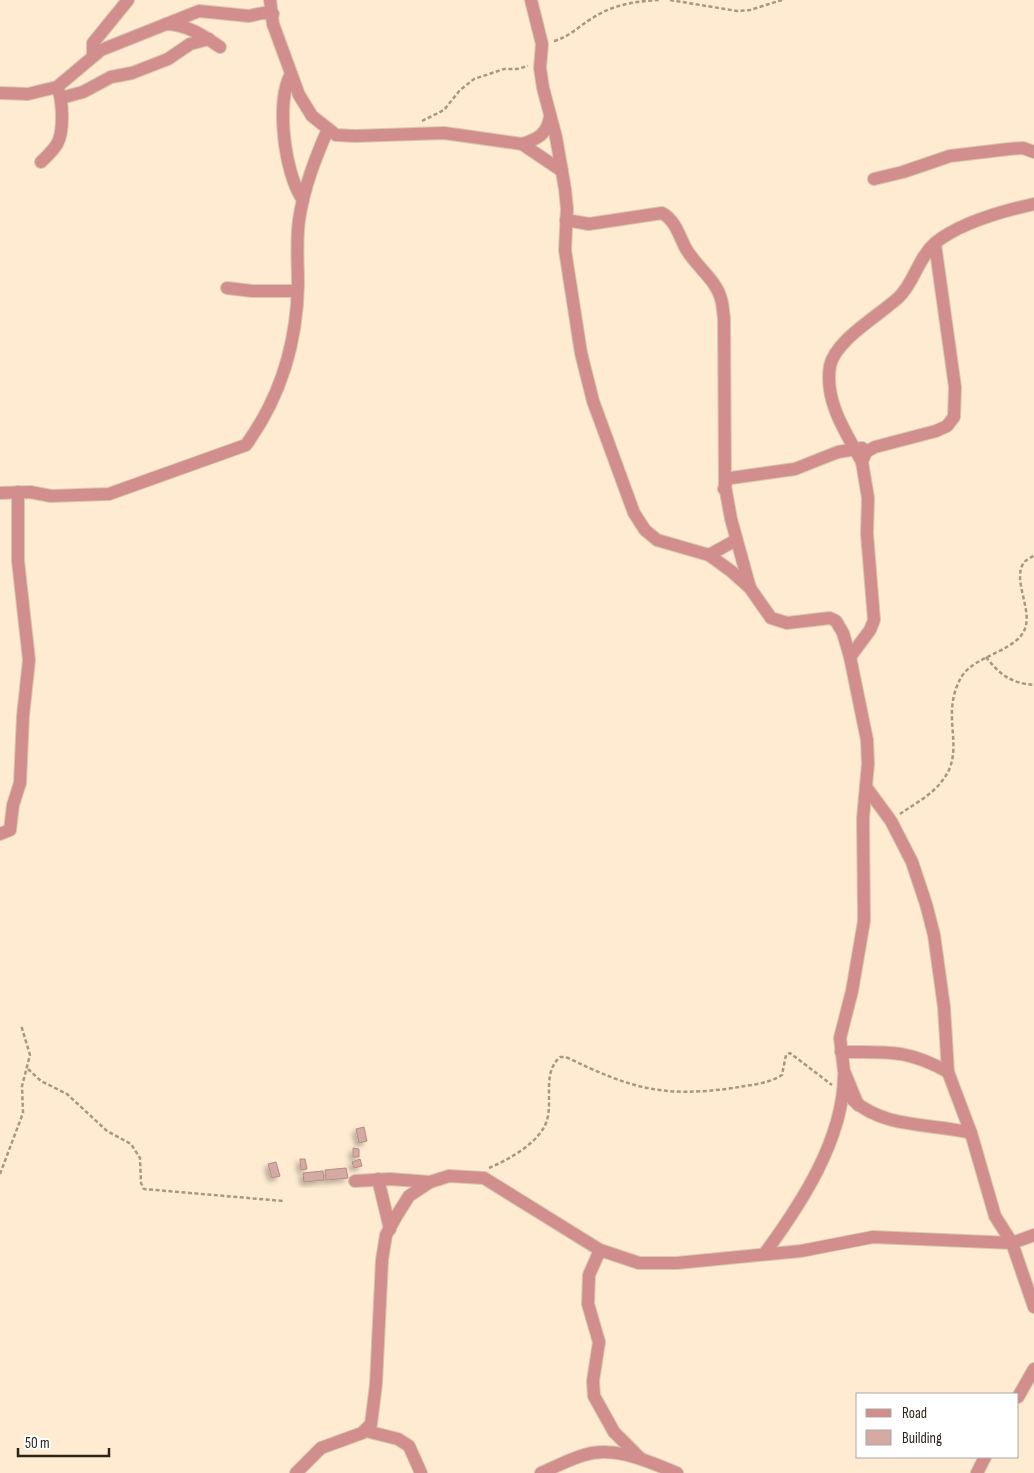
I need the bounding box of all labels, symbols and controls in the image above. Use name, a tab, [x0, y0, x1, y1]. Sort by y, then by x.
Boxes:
legend	[856, 1393, 1019, 1458]
text: Road	[902, 1404, 927, 1423]
scale bar	[18, 1426, 109, 1458]
text: Building	[902, 1429, 942, 1448]
text: 50 m	[25, 1434, 50, 1453]

